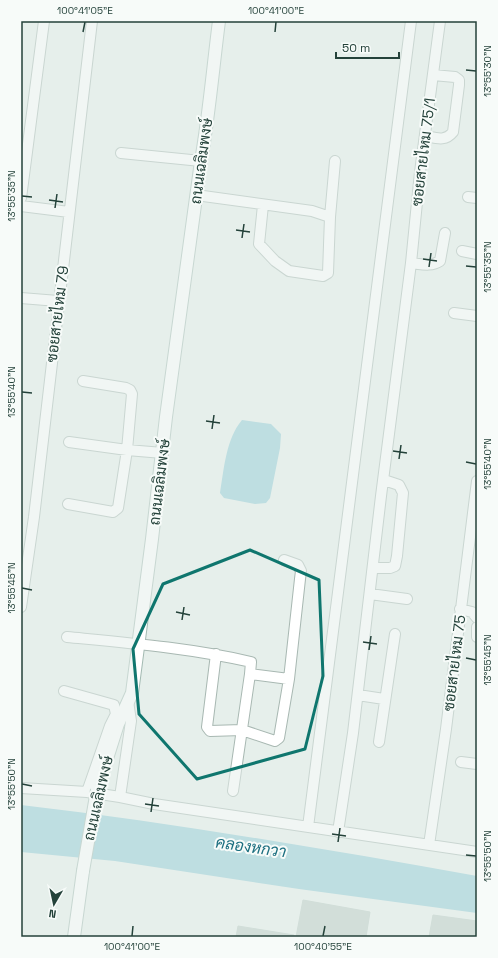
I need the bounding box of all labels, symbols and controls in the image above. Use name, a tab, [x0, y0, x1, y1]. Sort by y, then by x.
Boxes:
text: 100°41'05"E	[57, 4, 113, 17]
text: 100°41'00"E	[248, 4, 304, 17]
scale bar	[336, 34, 399, 60]
text: 50 m	[342, 40, 370, 56]
text: 13°55'30"N	[481, 45, 494, 97]
street label: ซอยสายไหม 75/1	[407, 97, 439, 207]
street label: ถนนเฉลิมพงษ์	[186, 116, 217, 205]
text: 13°55'35"N	[5, 170, 18, 222]
text: 13°55'35"N	[481, 241, 494, 293]
street label: ซอยสายไหม 79	[42, 265, 72, 363]
text: 13°55'40"N	[5, 366, 18, 418]
street label: ถนนเฉลิมพงษ์	[144, 437, 174, 526]
text: 13°55'40"N	[481, 438, 494, 490]
text: 13°55'45"N	[5, 562, 18, 614]
street label: ซอยสายไหม 75	[439, 614, 469, 712]
text: 13°55'45"N	[481, 634, 494, 686]
street label: ถนนเฉลิมพงษ์	[79, 753, 117, 842]
text: 13°55'50"N	[5, 758, 18, 810]
text: 13°55'50"N	[481, 830, 494, 882]
water label: คลองหกวา	[214, 832, 288, 862]
north arrow	[34, 884, 74, 924]
text: N	[48, 906, 57, 921]
text: 100°41'00"E	[104, 940, 160, 953]
text: 100°40'55"E	[294, 940, 352, 953]

